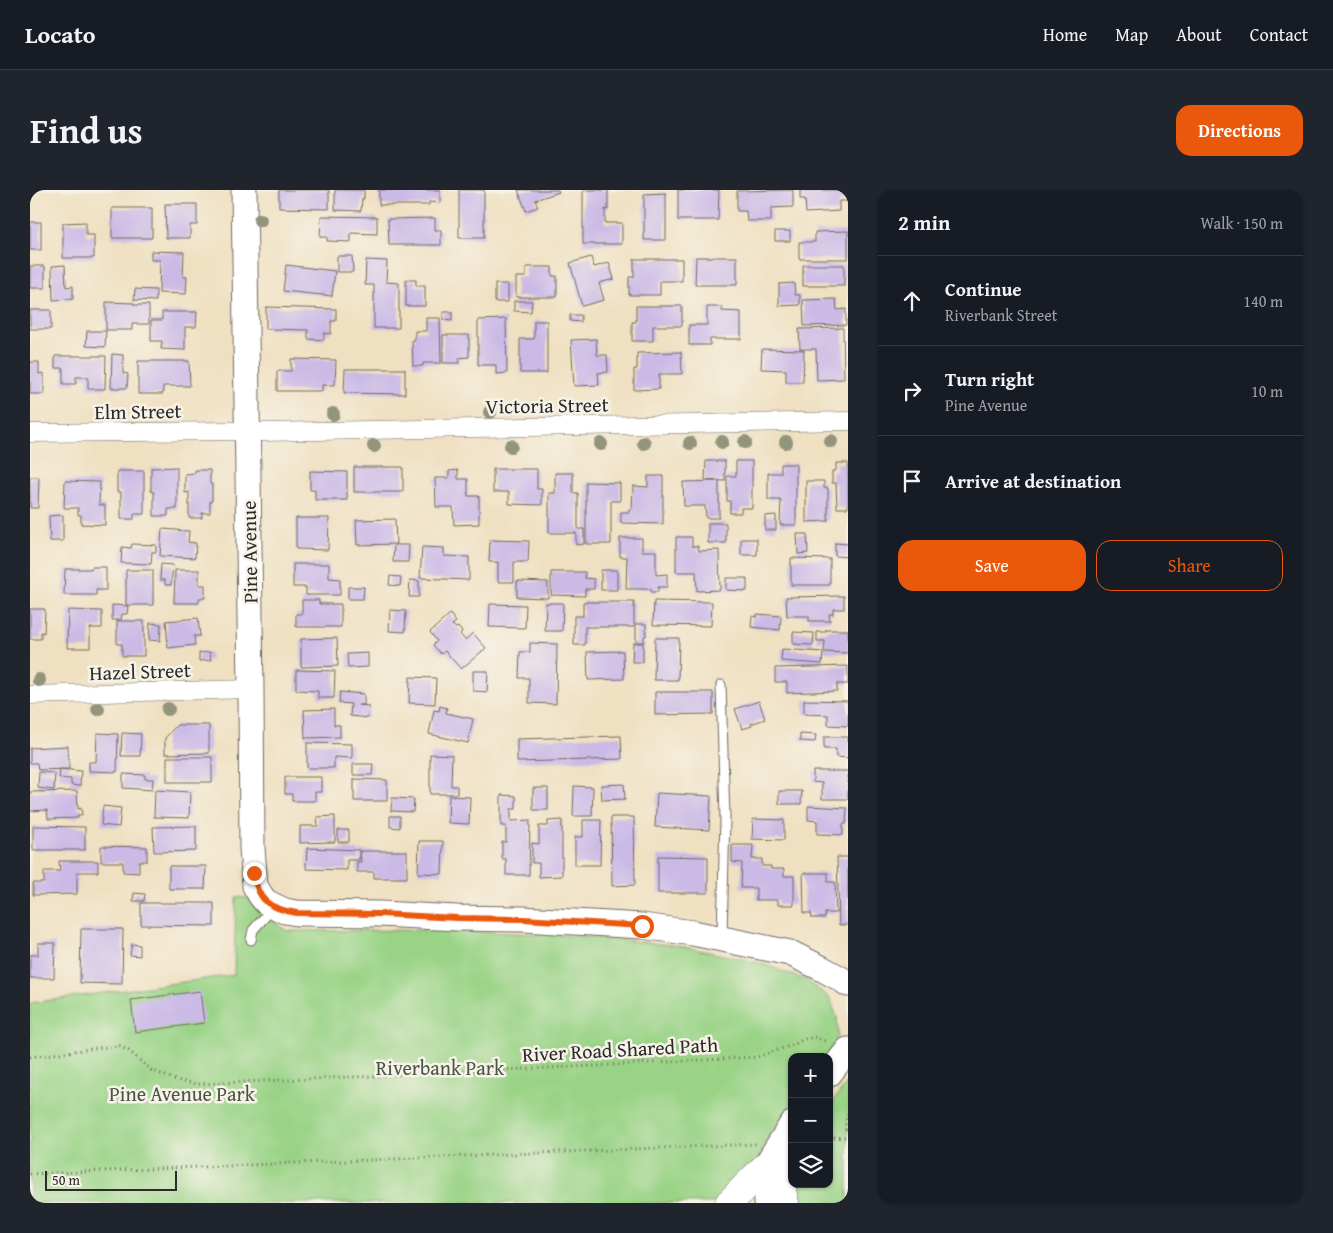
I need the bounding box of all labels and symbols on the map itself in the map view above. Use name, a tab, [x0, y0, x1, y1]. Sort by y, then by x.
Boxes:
street label: Victoria Street	[485, 389, 609, 421]
street label: Elm Street	[94, 396, 182, 426]
street label: Pine Avenue	[234, 500, 264, 604]
street label: Hazel Street	[89, 655, 191, 687]
route end	[243, 862, 266, 885]
route start	[631, 915, 654, 938]
street label: River Road Shared Path	[521, 1029, 719, 1069]
park label: Riverbank Park	[376, 1053, 505, 1082]
park label: Pine Avenue Park	[109, 1079, 256, 1108]
scale bar	[45, 1168, 178, 1191]

